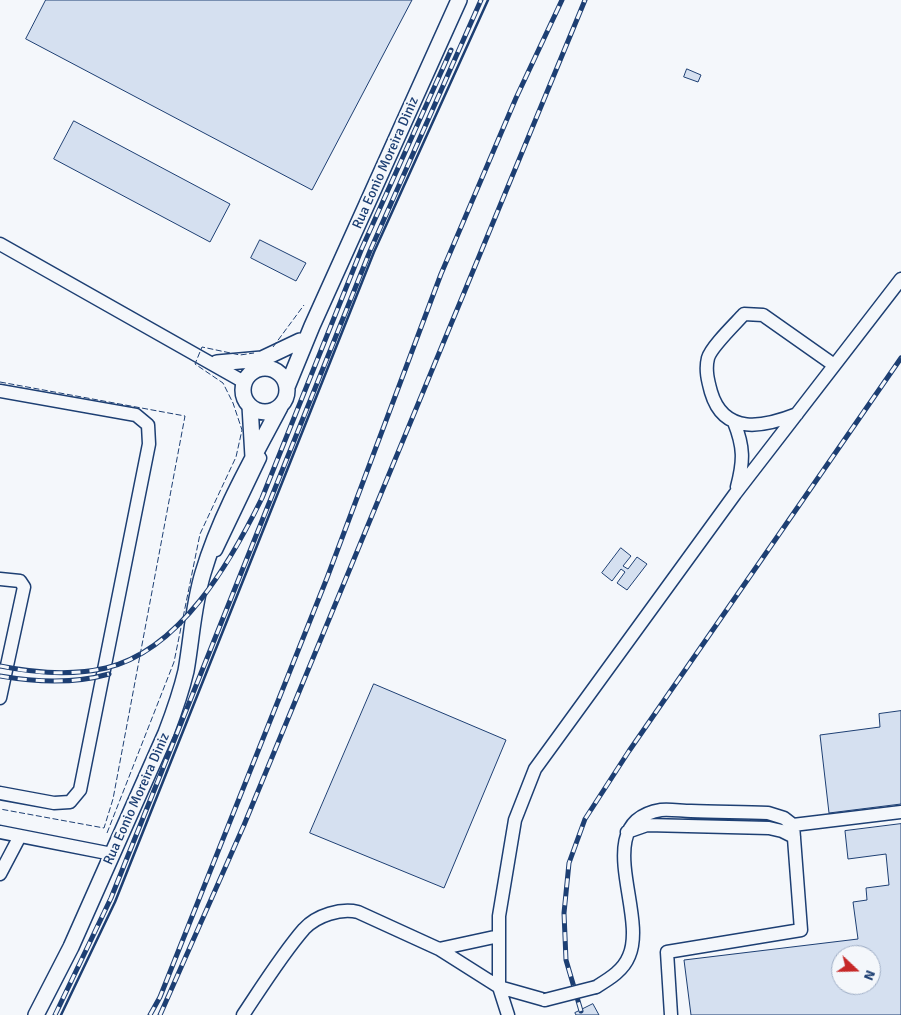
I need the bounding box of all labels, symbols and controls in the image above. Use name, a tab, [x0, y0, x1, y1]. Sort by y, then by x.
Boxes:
street label: Rua Eonio Moreira Diniz	[349, 94, 423, 232]
street label: Rua Eonio Moreira Diniz	[100, 730, 174, 868]
north arrow	[831, 945, 881, 995]
text: N	[860, 968, 879, 983]

